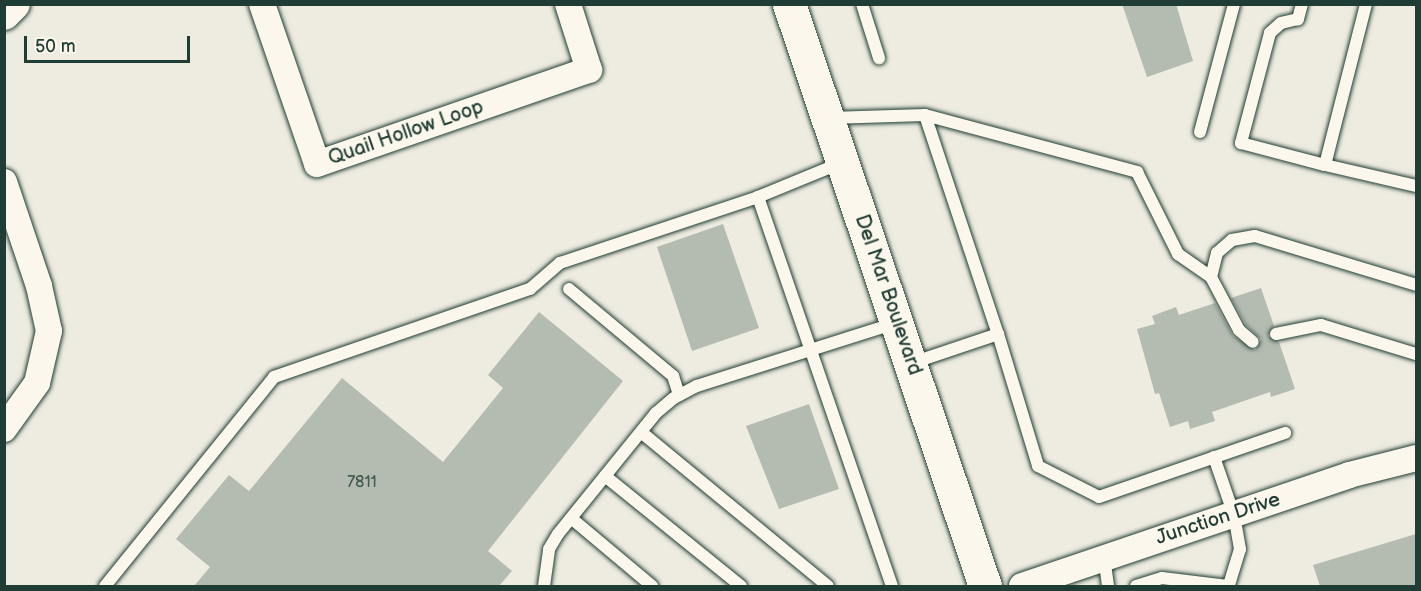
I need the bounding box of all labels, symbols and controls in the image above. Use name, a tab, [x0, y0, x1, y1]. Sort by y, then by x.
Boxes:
scale bar	[27, 24, 194, 62]
text: 50 m	[35, 36, 76, 57]
street label: Quail Hollow Loop	[325, 95, 487, 171]
street label: Del Mar Boulevard	[849, 212, 927, 378]
house number: 7811	[347, 473, 377, 493]
street label: Junction Drive	[1153, 488, 1283, 550]

